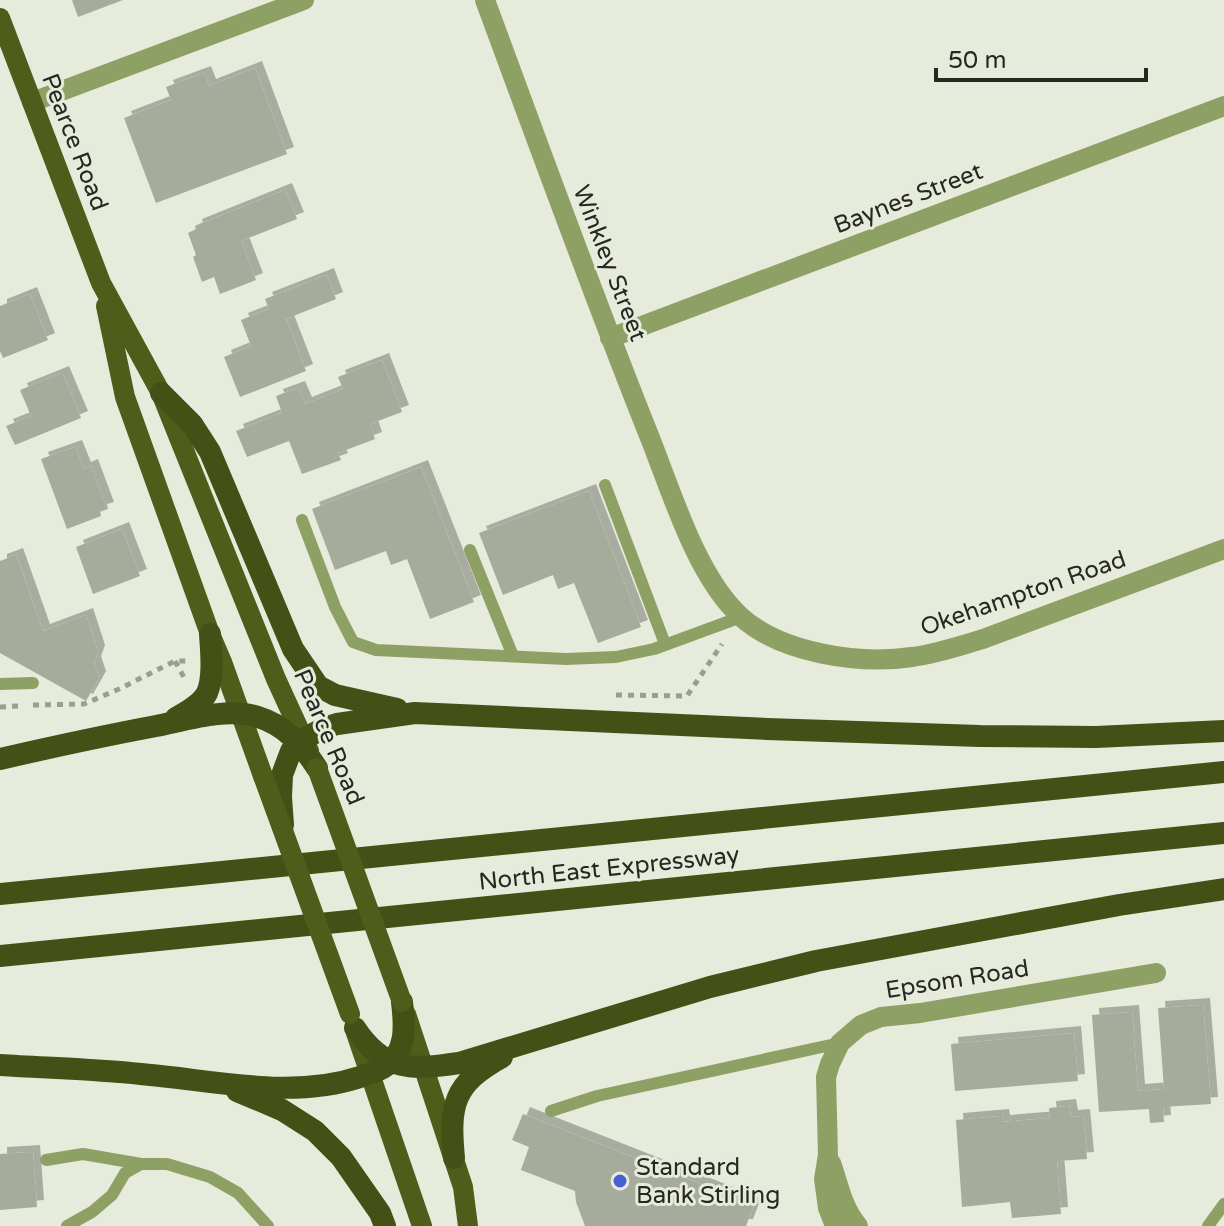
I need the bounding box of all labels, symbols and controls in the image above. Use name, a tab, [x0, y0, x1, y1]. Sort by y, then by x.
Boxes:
scale bar	[936, 32, 1146, 82]
text: 50 m	[948, 46, 1006, 75]
street label: Pearce Road	[35, 70, 114, 215]
street label: Baynes Street	[830, 157, 987, 240]
street label: Winkley Street	[566, 181, 653, 345]
street label: Okehampton Road	[916, 545, 1130, 642]
street label: Pearce Road	[287, 665, 370, 809]
street label: North East Expressway	[477, 840, 741, 897]
street label: Epsom Road	[883, 954, 1031, 1005]
place label: Standard Bank Stirling	[636, 1153, 780, 1210]
marker: Standard Bank Stirling	[611, 1172, 629, 1190]

